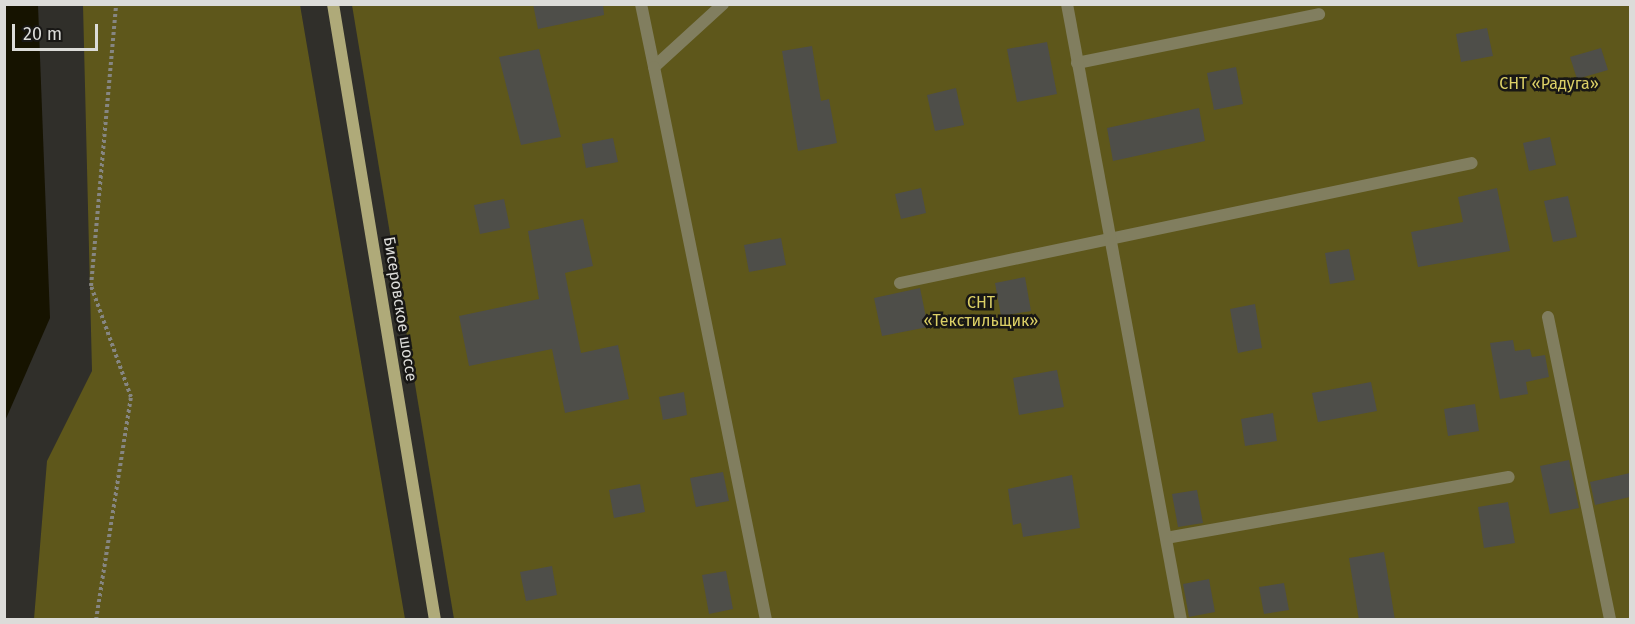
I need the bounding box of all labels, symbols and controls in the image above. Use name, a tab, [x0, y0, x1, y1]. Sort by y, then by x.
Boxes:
scale bar	[15, 12, 100, 50]
text: 20 m	[23, 23, 62, 45]
park label: СНТ «Радуга»	[1499, 74, 1599, 94]
street label: Бисеровское шоссе	[379, 235, 421, 383]
park label: СНТ «Текстильщик»	[924, 293, 1038, 331]

